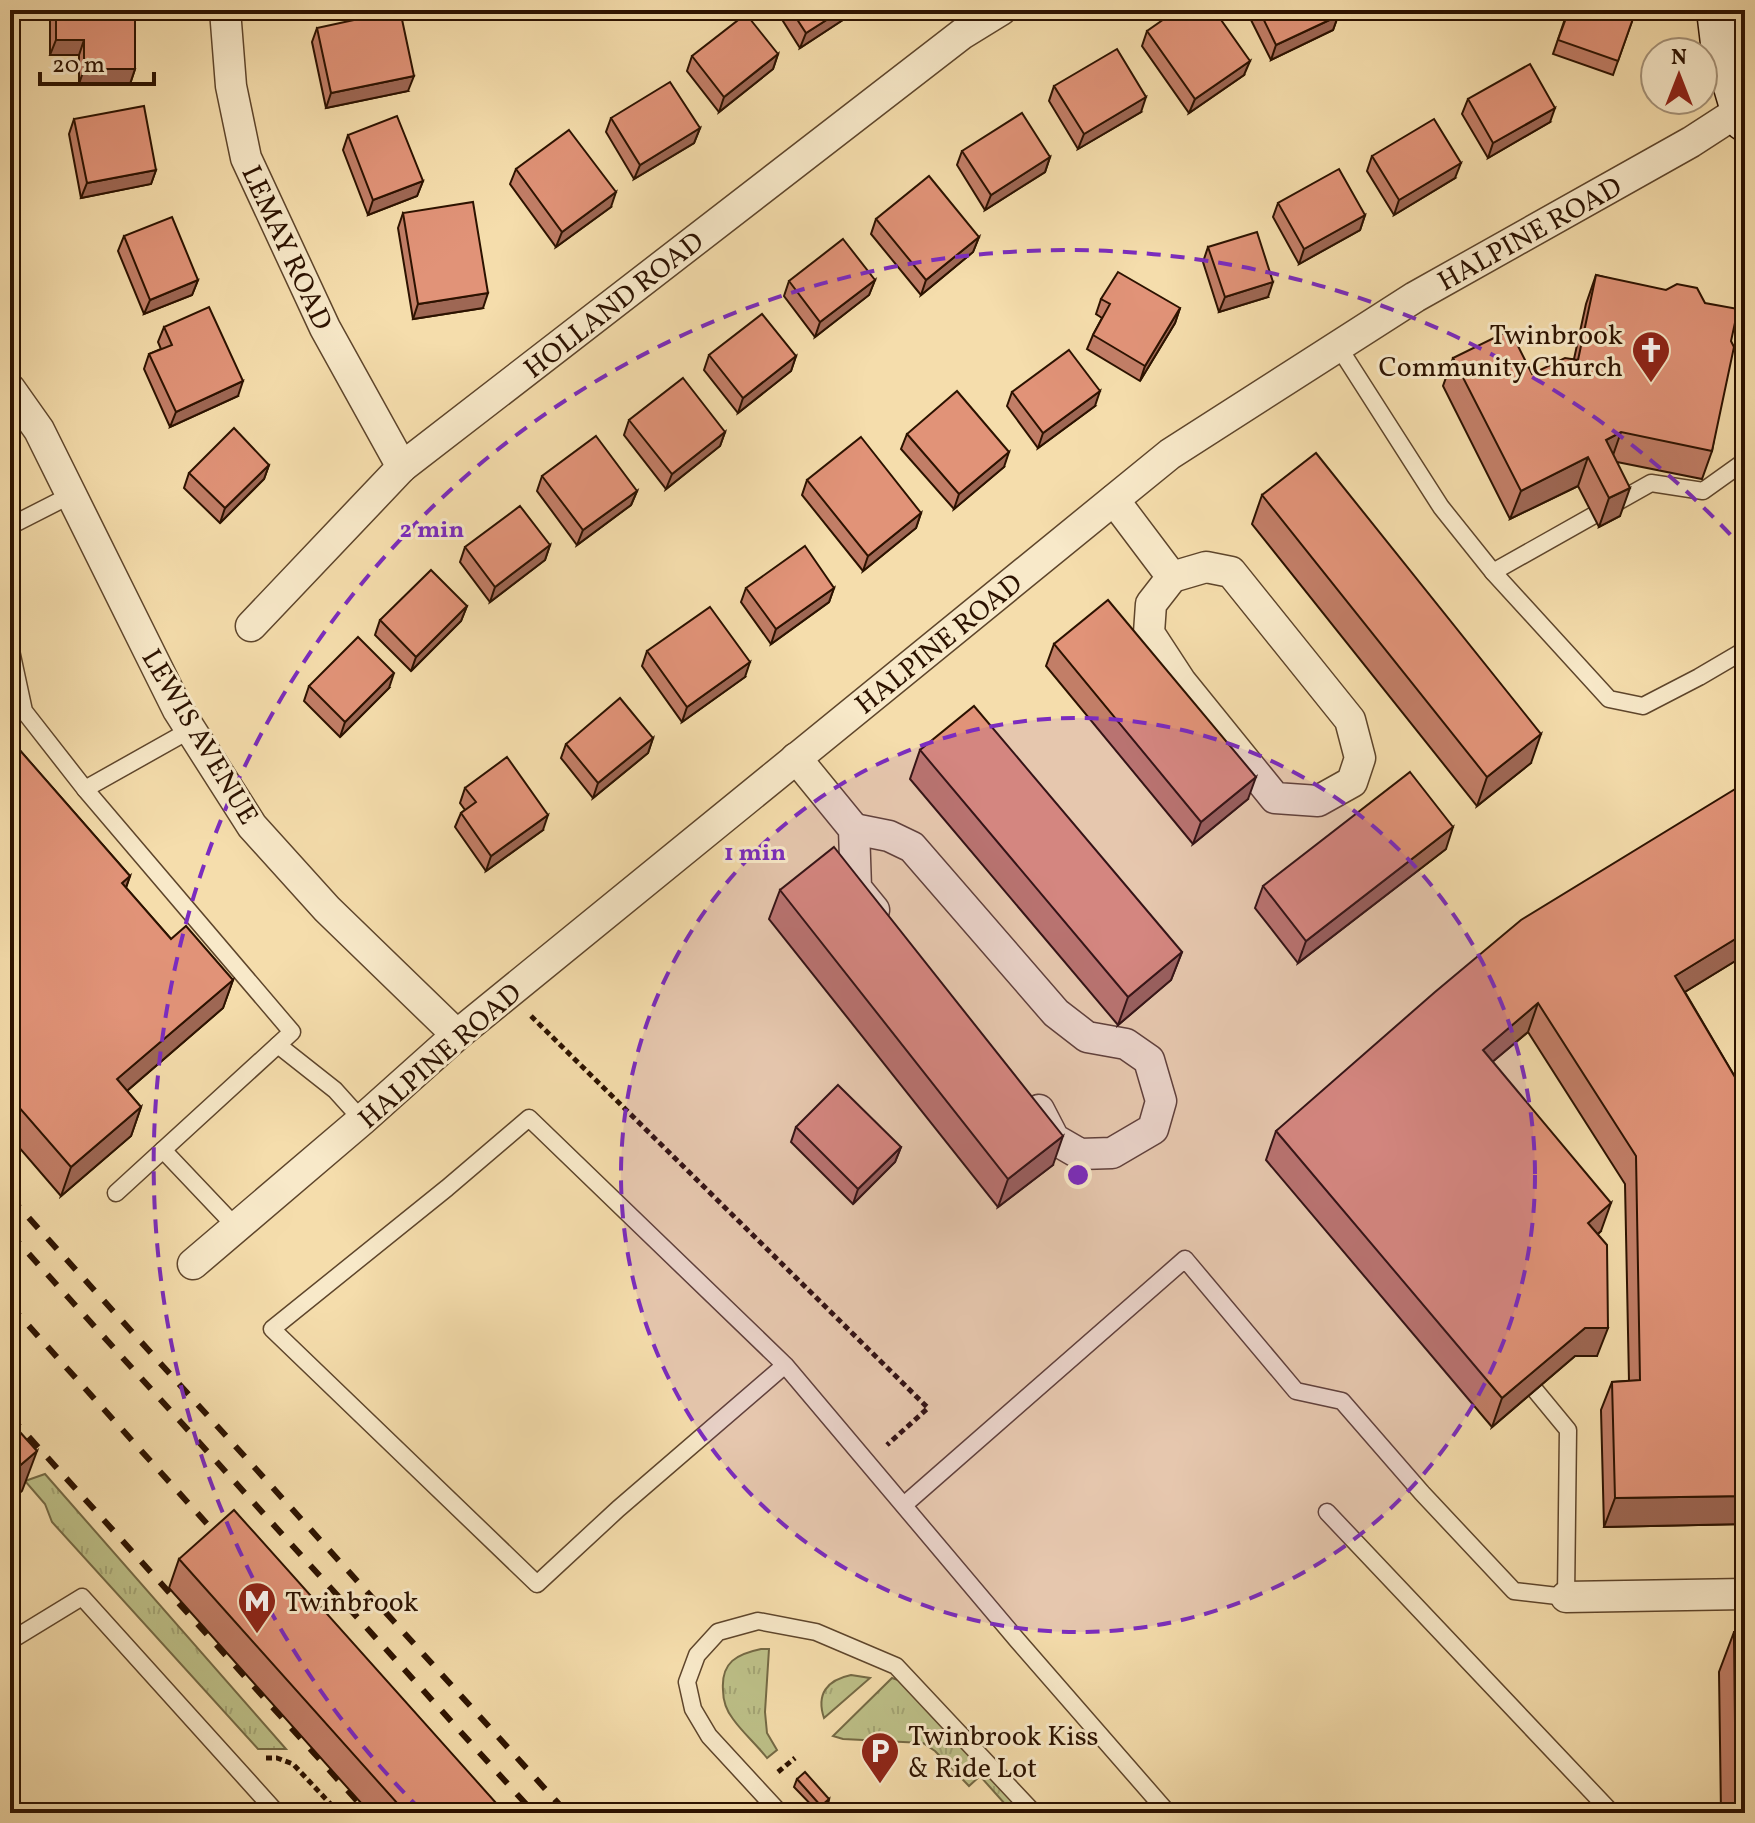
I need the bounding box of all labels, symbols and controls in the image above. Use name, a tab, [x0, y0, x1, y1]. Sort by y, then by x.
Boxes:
scale bar	[40, 36, 154, 86]
north arrow	[1639, 36, 1719, 116]
text: N	[1671, 43, 1687, 74]
text: 20 m	[52, 49, 105, 83]
street label: LEMAY ROAD	[231, 159, 341, 337]
street label: HALPINE ROAD	[1431, 168, 1629, 302]
street label: HOLLAND ROAD	[516, 223, 713, 389]
place label: Twinbrook Community Church	[1379, 317, 1623, 388]
church icon: Twinbrook Community Church	[1630, 329, 1672, 384]
text: 2 min	[400, 514, 465, 548]
street label: HALPINE ROAD	[848, 565, 1032, 725]
street label: LEWIS AVENUE	[131, 642, 267, 833]
text: 1 min	[724, 837, 786, 871]
street label: HALPINE ROAD	[350, 975, 531, 1139]
centre of rings	[1064, 1161, 1092, 1189]
metro station icon: Twinbrook	[236, 1580, 278, 1635]
place label: Twinbrook	[285, 1584, 419, 1623]
place label: Twinbrook Kiss & Ride Lot	[908, 1718, 1099, 1789]
parking icon: Twinbrook Kiss & Ride Lot	[859, 1730, 901, 1785]

